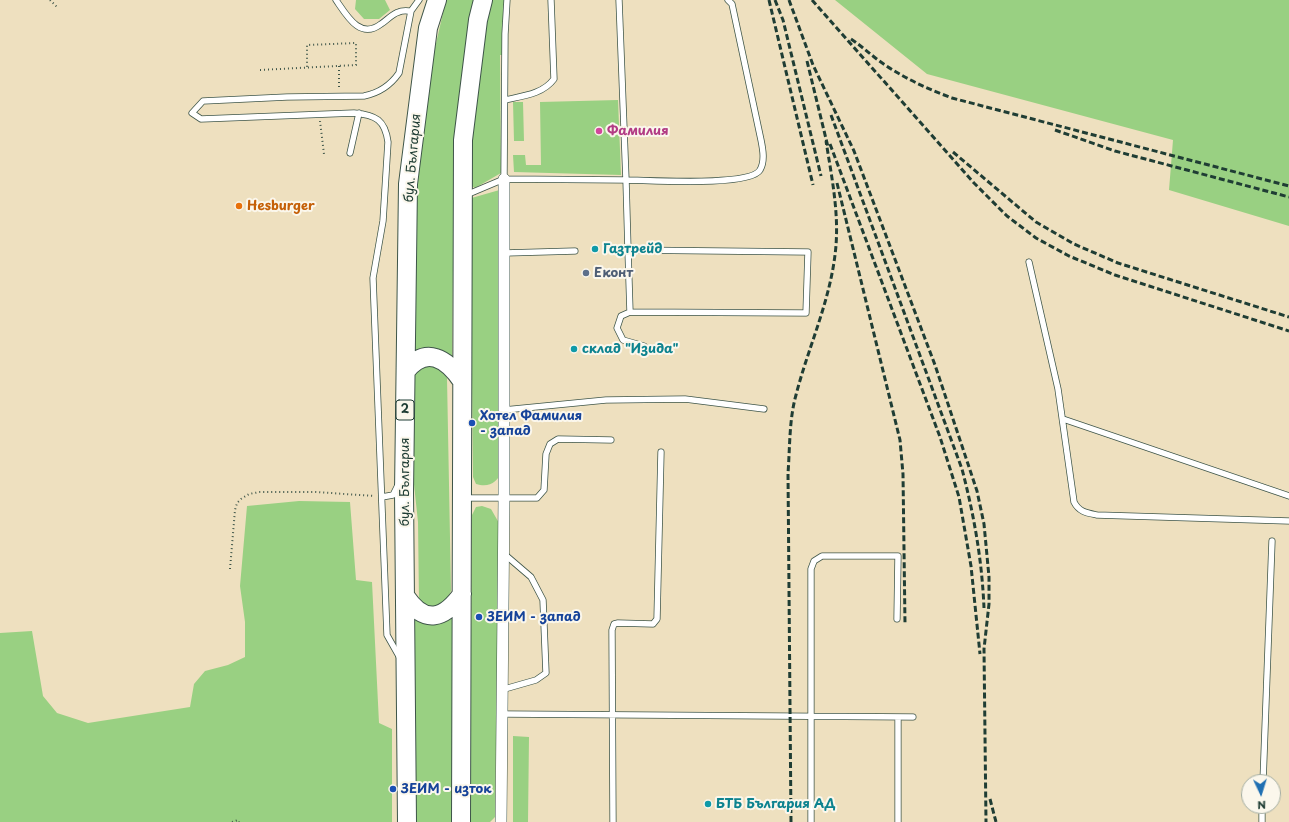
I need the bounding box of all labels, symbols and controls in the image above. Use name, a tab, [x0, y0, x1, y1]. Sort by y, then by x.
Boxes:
street label: бул. България	[401, 113, 425, 203]
place label: Фамилия	[607, 123, 669, 139]
marker: Фамилия	[594, 126, 604, 136]
place label: Hesburger	[247, 198, 315, 214]
marker: Hesburger	[234, 201, 244, 211]
place label: Газтрейд	[603, 241, 662, 257]
marker: Газтрейд	[590, 244, 600, 254]
place label: Еконт	[594, 265, 633, 281]
marker: Еконт	[581, 268, 591, 278]
place label: склад "Изида"	[582, 341, 678, 357]
marker: склад "Изида"	[569, 344, 579, 354]
road number: 2	[396, 400, 414, 420]
place label: Хотел Фамилия - запад	[480, 408, 582, 439]
marker: Хотел Фамилия - запад	[467, 418, 477, 428]
street label: бул. България	[397, 437, 413, 527]
place label: ЗЕИМ - запад	[487, 609, 581, 625]
marker: ЗЕИМ - запад	[474, 612, 484, 622]
north arrow	[1241, 774, 1281, 814]
place label: ЗЕИМ - изток	[401, 781, 491, 797]
marker: ЗЕИМ - изток	[388, 784, 398, 794]
place label: БТБ България АД	[716, 796, 836, 812]
text: N	[1257, 797, 1267, 814]
marker: БТБ България АД	[703, 799, 713, 809]

